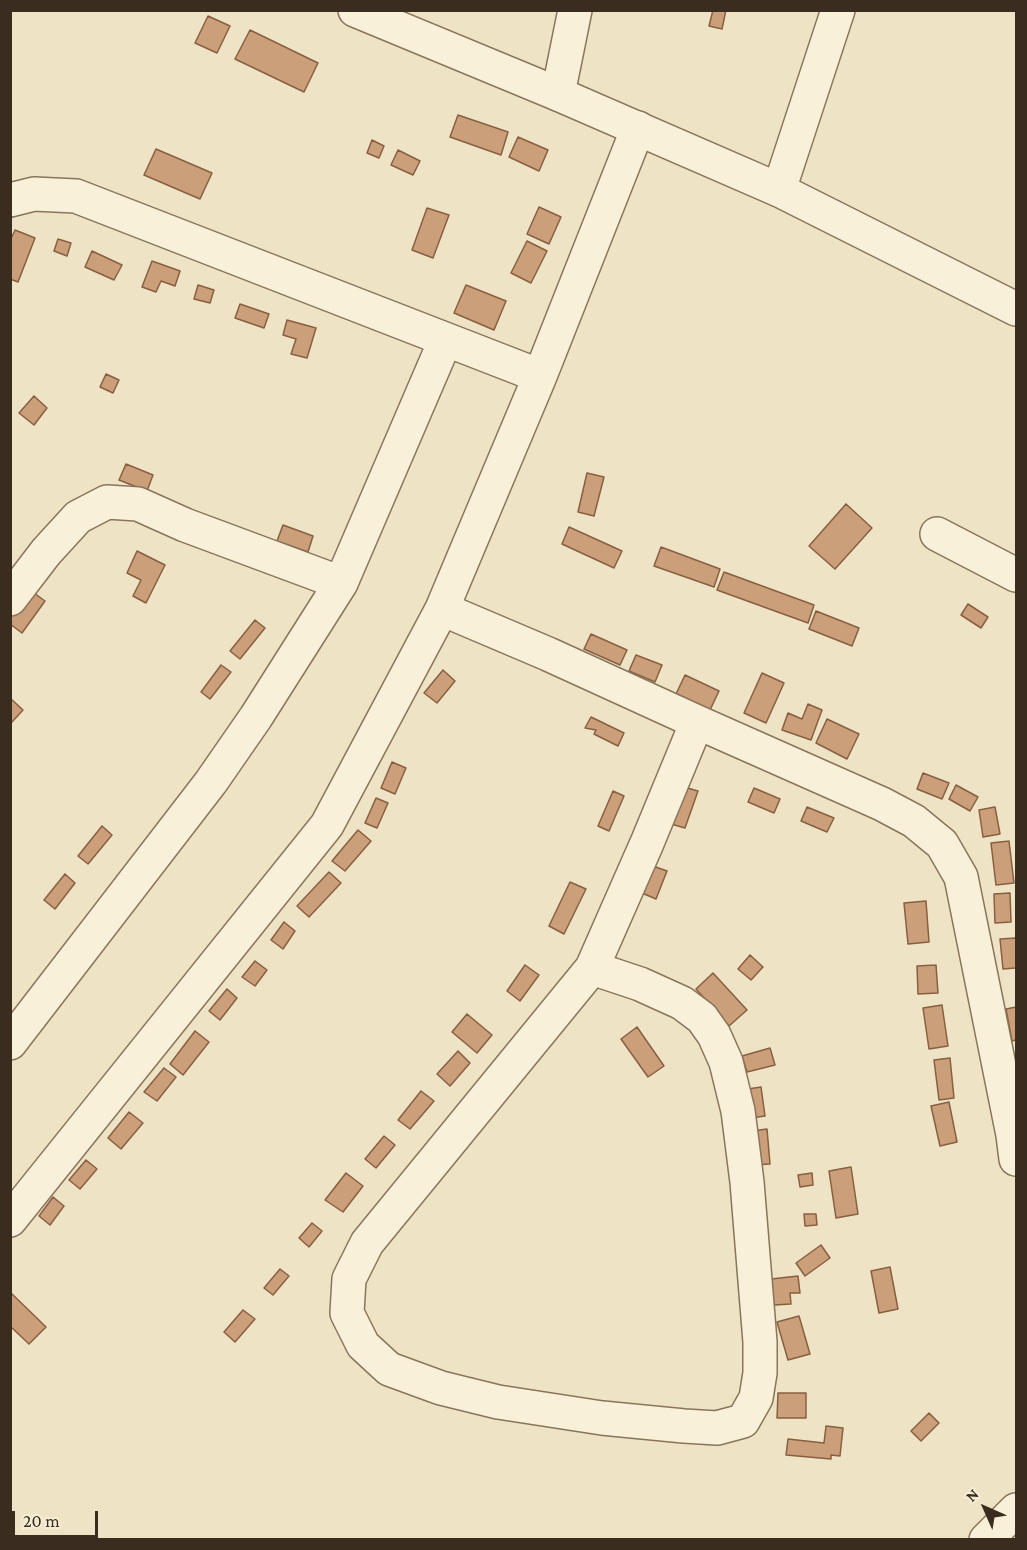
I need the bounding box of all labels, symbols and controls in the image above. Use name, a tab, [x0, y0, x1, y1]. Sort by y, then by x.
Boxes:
north arrow	[955, 1478, 1015, 1538]
text: N	[962, 1485, 982, 1505]
scale bar	[15, 1499, 100, 1537]
text: 20 m	[23, 1511, 60, 1531]

